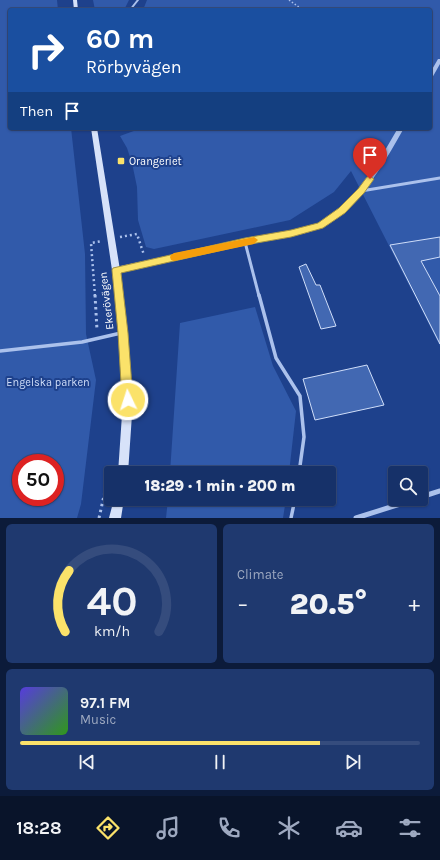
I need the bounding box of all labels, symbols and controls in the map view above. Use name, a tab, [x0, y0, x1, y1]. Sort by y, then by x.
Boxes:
text: 60 m	[86, 22, 154, 55]
icon: right	[20, 24, 72, 76]
text: Rörbyvägen	[86, 56, 182, 78]
icon: arrive	[61, 100, 83, 122]
text: Then	[20, 102, 53, 120]
pin	[353, 138, 387, 179]
icon: arrive	[359, 144, 381, 166]
place label: Orangeriet	[129, 155, 182, 168]
marker: Orangeriet	[116, 156, 126, 166]
street label: Ekerövägen	[97, 271, 116, 331]
park label: Engelska parken	[6, 376, 90, 389]
position arrow	[107, 379, 149, 421]
speed limit sign: 50	[12, 454, 64, 506]
map controls	[388, 466, 428, 506]
button: search	[388, 466, 428, 506]
text: 18:29 · 1 min · 200 m	[145, 477, 295, 495]
text: Climate	[237, 567, 283, 582]
text: 40	[86, 576, 137, 624]
text: 20.5°	[290, 586, 367, 622]
text: −	[237, 591, 249, 617]
text: +	[408, 591, 420, 617]
text: km/h	[93, 622, 130, 639]
text: 97.1 FM	[80, 694, 130, 712]
text: Music	[80, 712, 116, 727]
icon: previous	[76, 751, 98, 773]
icon: pause	[209, 751, 231, 773]
icon: next	[342, 751, 364, 773]
icon: directions	[94, 814, 122, 842]
icon: music	[154, 814, 182, 842]
icon: phone	[215, 814, 243, 842]
icon: climate	[275, 814, 303, 842]
icon: car	[335, 814, 363, 842]
icon: filters	[396, 814, 424, 842]
text: 18:28	[16, 817, 62, 839]

